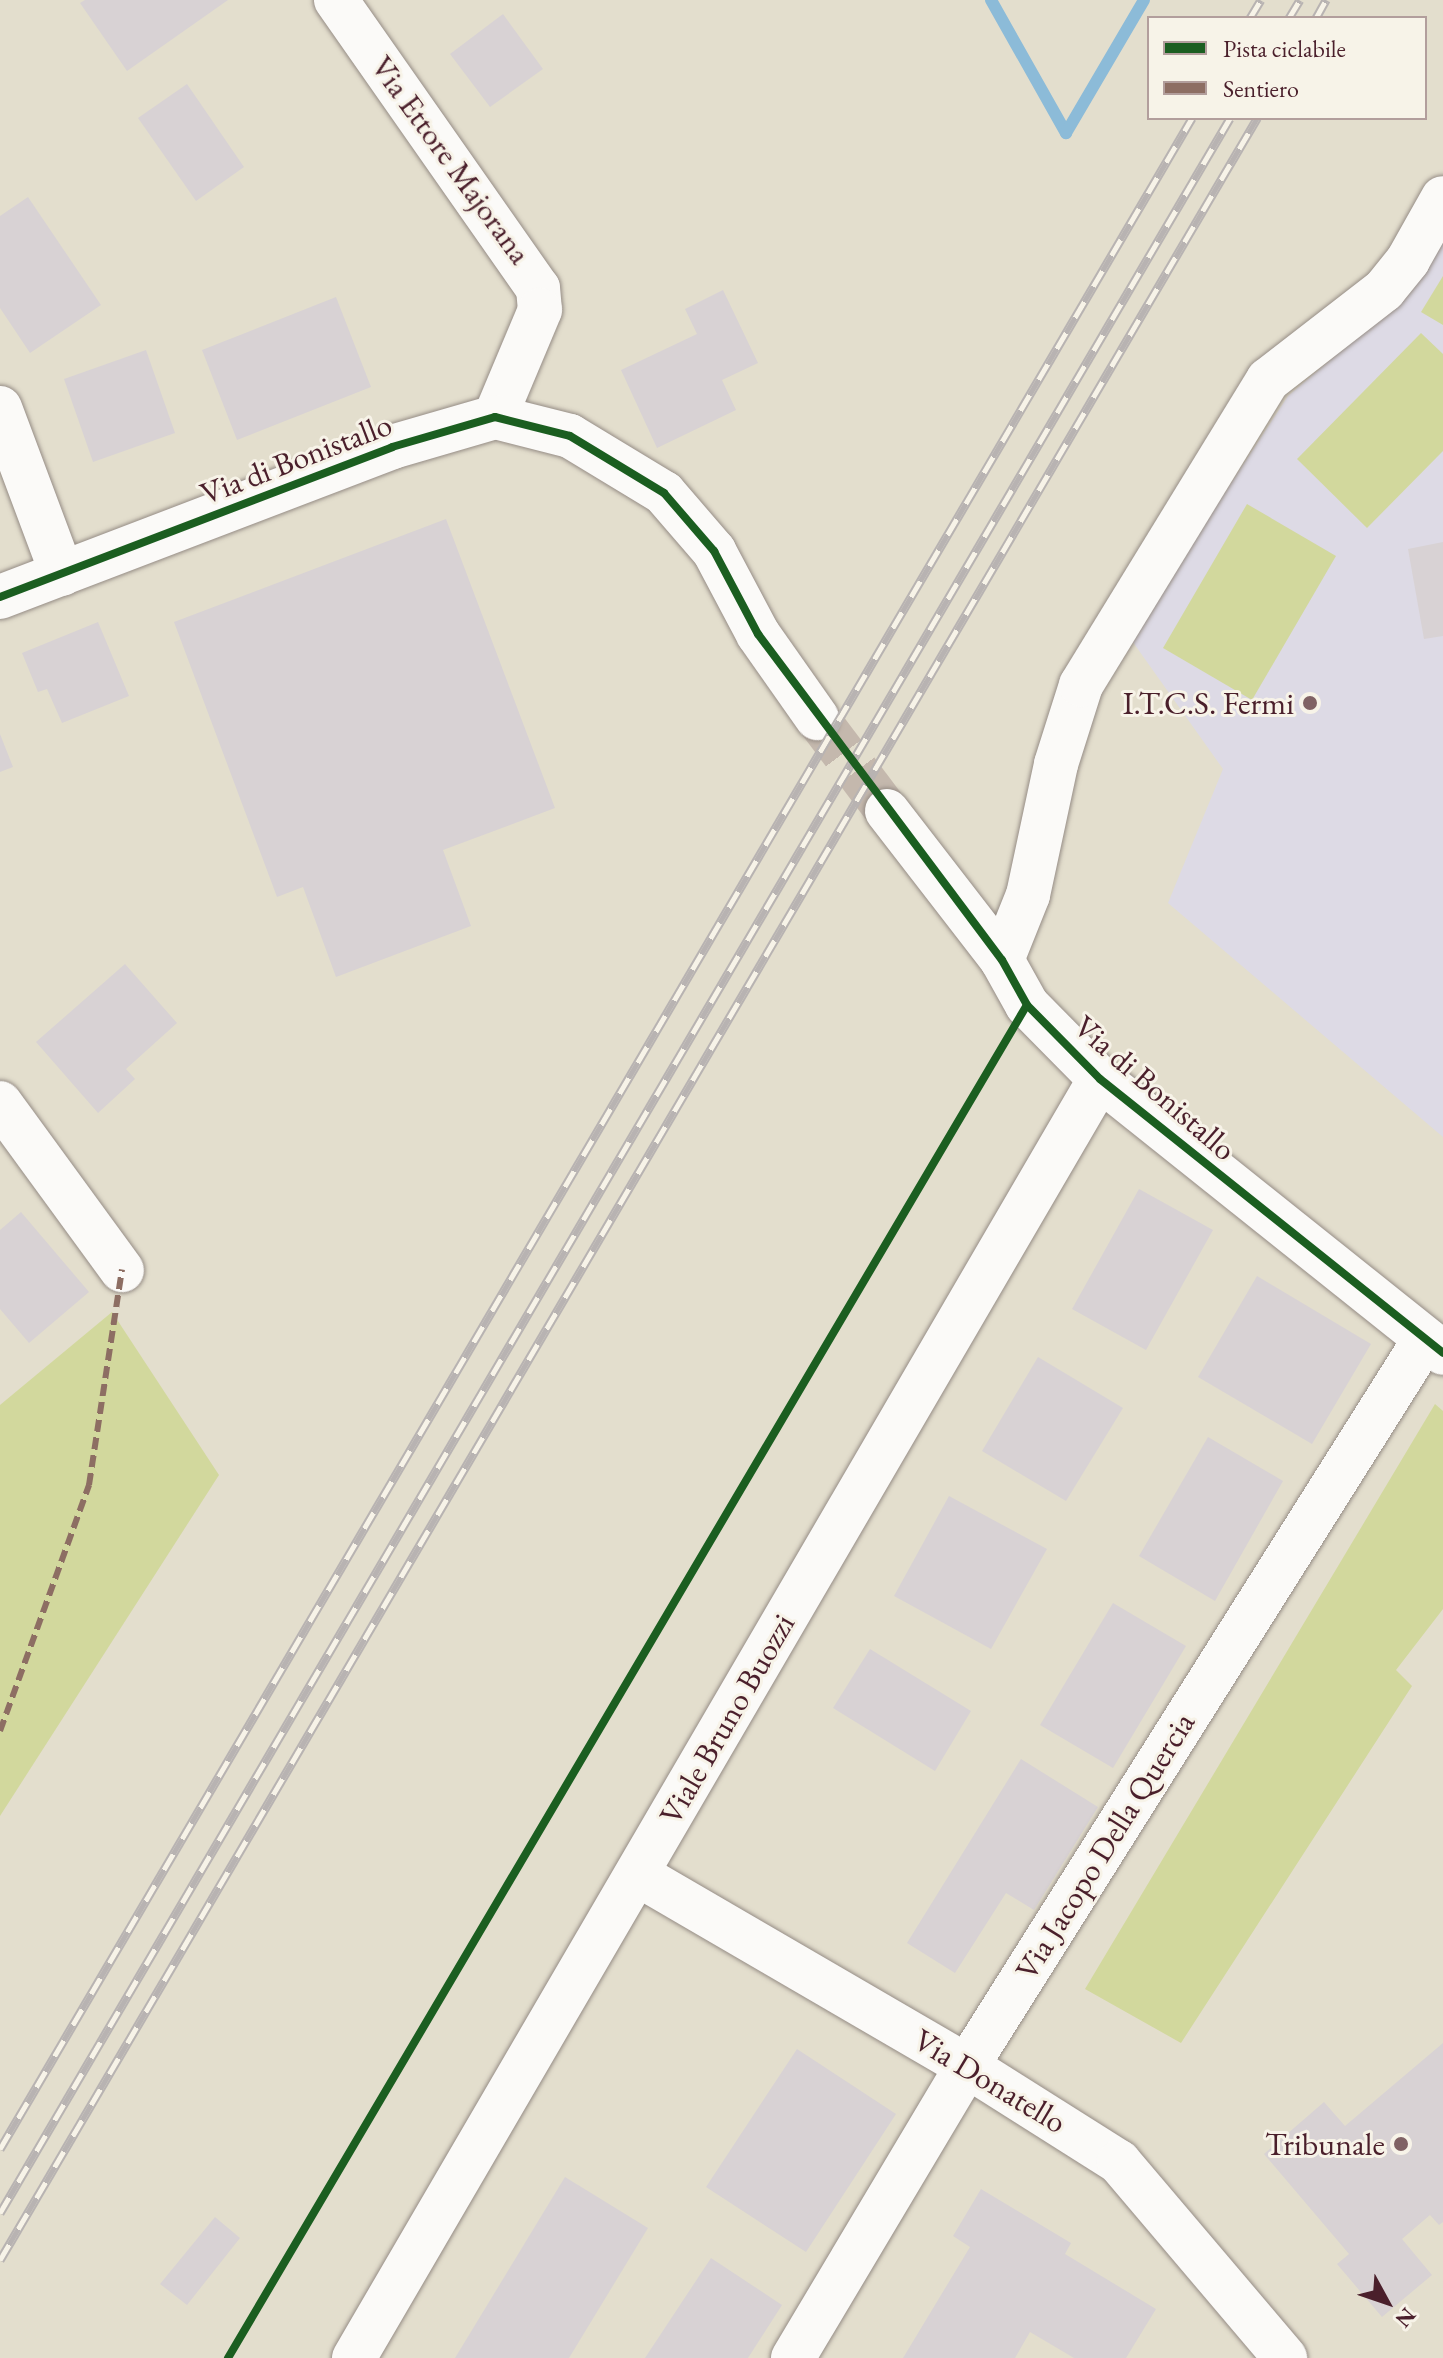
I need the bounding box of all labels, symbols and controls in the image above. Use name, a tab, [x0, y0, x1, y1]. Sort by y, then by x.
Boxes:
legend	[1147, 16, 1427, 120]
text: Pista ciclabile	[1223, 33, 1346, 64]
street label: Via Ettore Majorana	[363, 49, 539, 271]
text: Sentiero	[1223, 73, 1299, 104]
street label: Via di Bonistallo	[195, 405, 397, 513]
place label: I.T.C.S. Fermi	[1123, 684, 1294, 722]
marker: I.T.C.S. Fermi	[1301, 694, 1319, 712]
street label: Via di Bonistallo	[1066, 1007, 1244, 1169]
street label: Viale Bruno Buozzi	[651, 1607, 803, 1831]
street label: Via Jacopo Della Quercia	[1007, 1705, 1203, 1987]
street label: Via Donatello	[907, 2020, 1073, 2142]
place label: Tribunale	[1265, 2125, 1385, 2163]
marker: Tribunale	[1392, 2135, 1410, 2153]
north arrow	[1347, 2262, 1427, 2342]
text: N	[1389, 2302, 1423, 2334]

